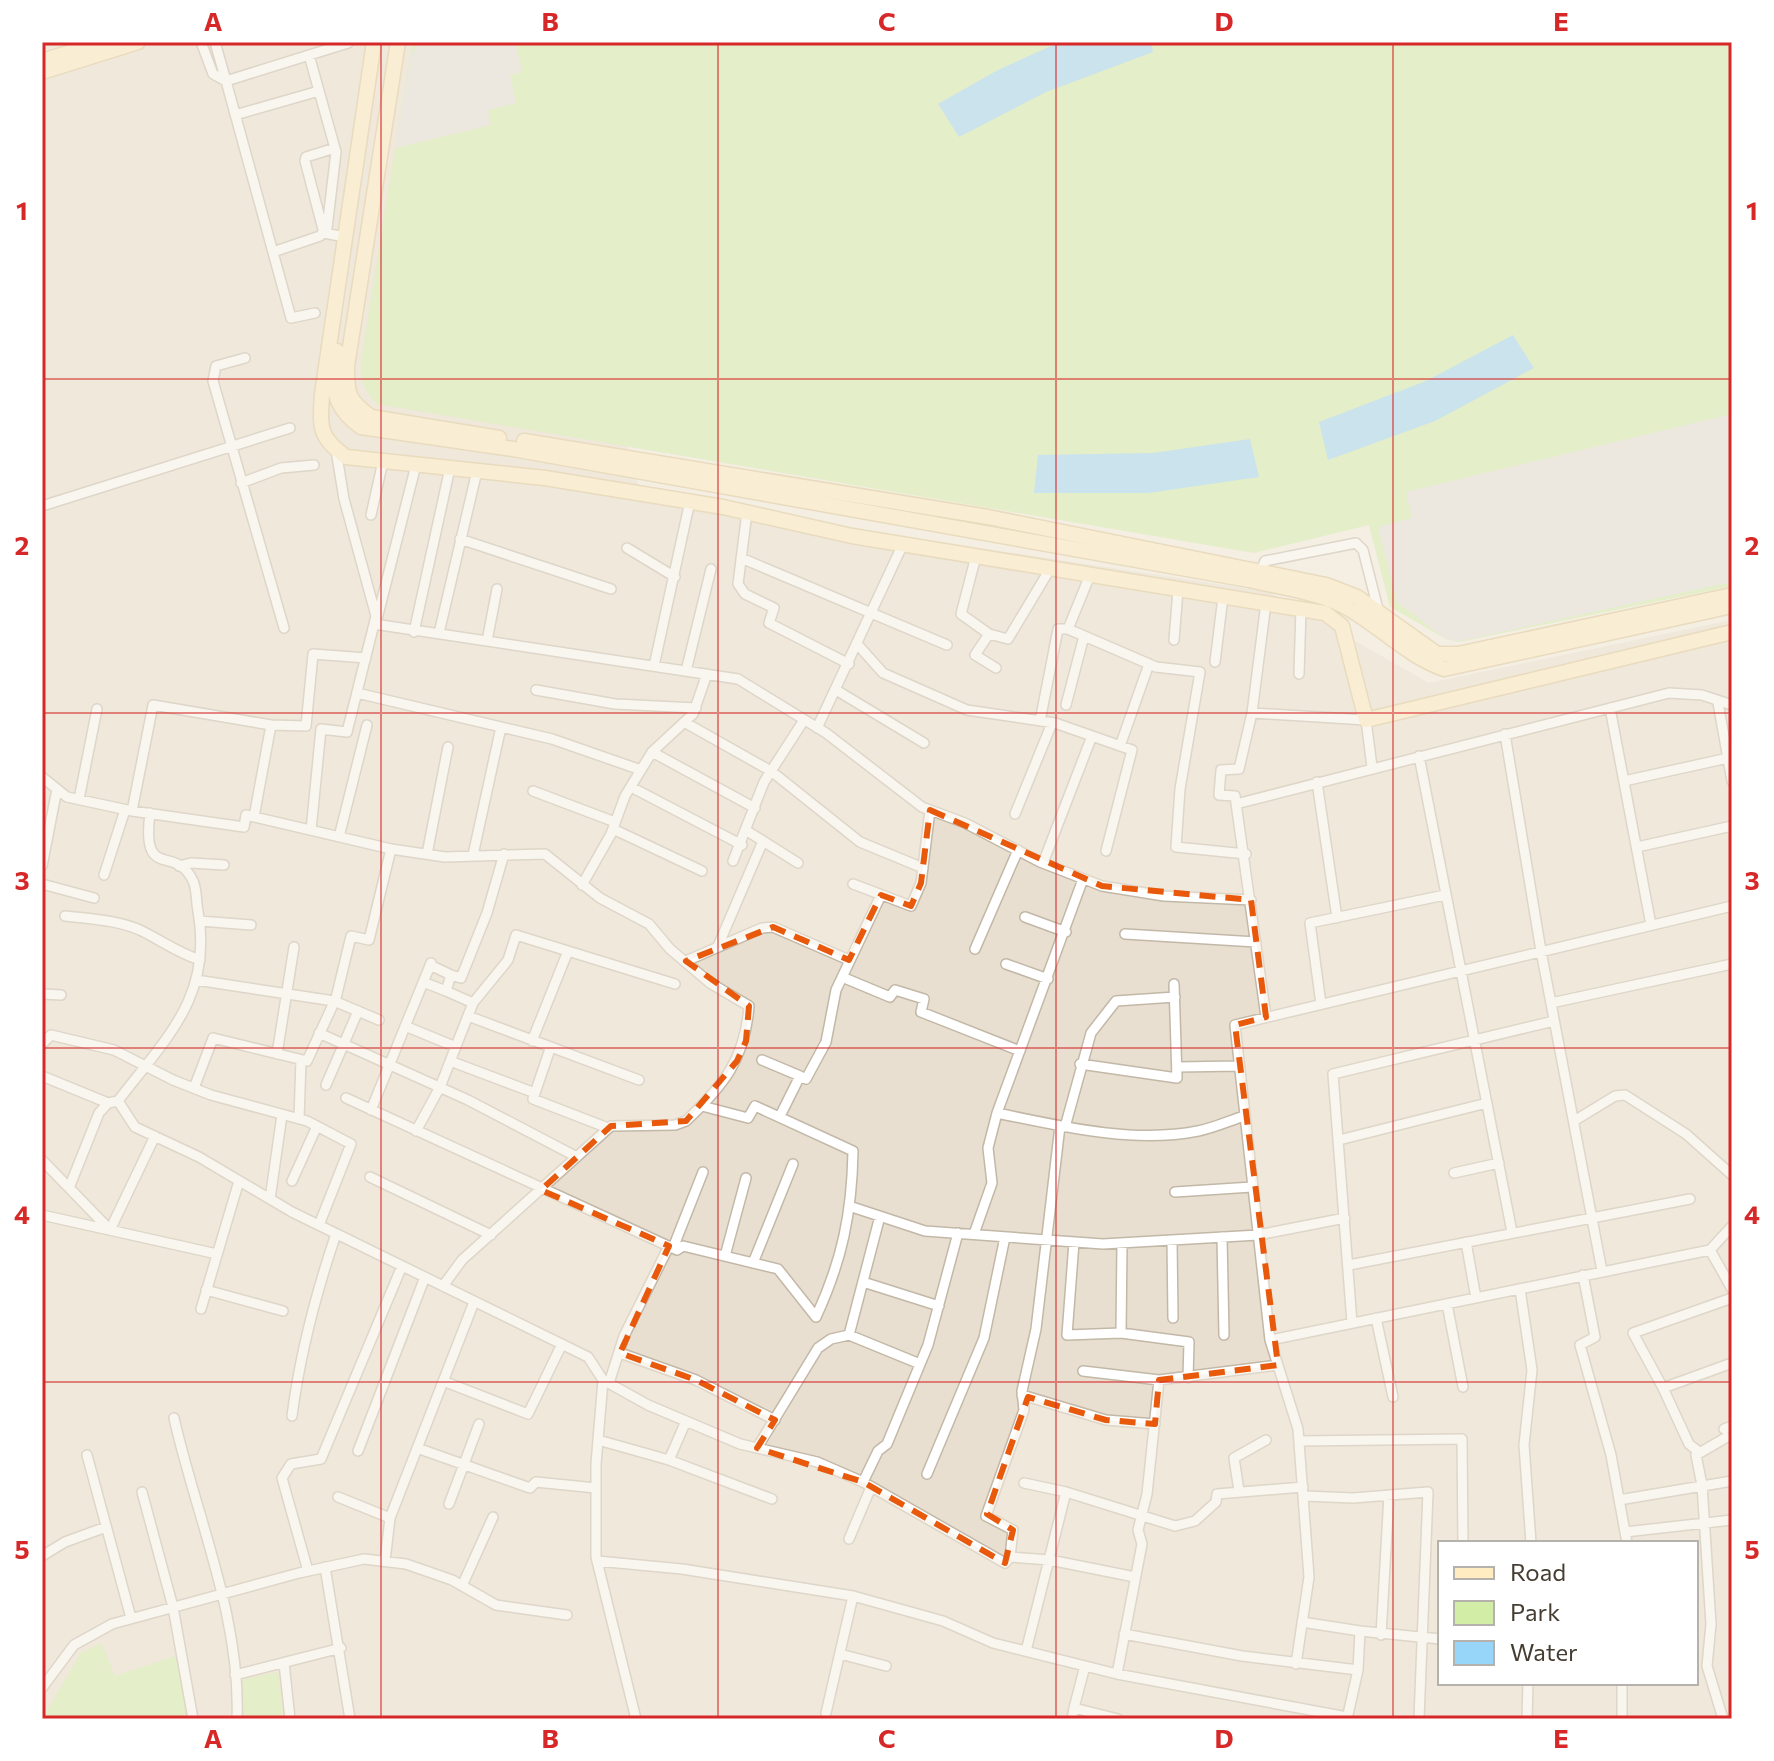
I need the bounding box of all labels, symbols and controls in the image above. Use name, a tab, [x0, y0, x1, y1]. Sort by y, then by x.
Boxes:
text: A	[204, 5, 223, 36]
text: B	[541, 5, 559, 36]
text: C	[878, 5, 896, 36]
text: D	[1214, 5, 1234, 36]
text: E	[1553, 5, 1569, 36]
text: 1	[16, 194, 28, 225]
text: 1	[1746, 194, 1758, 225]
text: 2	[15, 529, 29, 560]
text: 2	[1745, 529, 1759, 560]
text: 3	[14, 864, 30, 895]
text: 3	[1744, 864, 1760, 895]
text: 4	[14, 1198, 30, 1229]
text: 4	[1744, 1198, 1760, 1229]
text: 5	[14, 1533, 30, 1564]
text: 5	[1744, 1533, 1760, 1564]
legend	[1438, 1541, 1698, 1685]
text: Road	[1510, 1557, 1566, 1586]
text: Park	[1510, 1597, 1560, 1626]
text: Water	[1510, 1637, 1578, 1666]
text: A	[204, 1722, 223, 1753]
text: B	[541, 1722, 559, 1753]
text: C	[878, 1722, 896, 1753]
text: D	[1214, 1722, 1234, 1753]
text: E	[1553, 1722, 1569, 1753]

